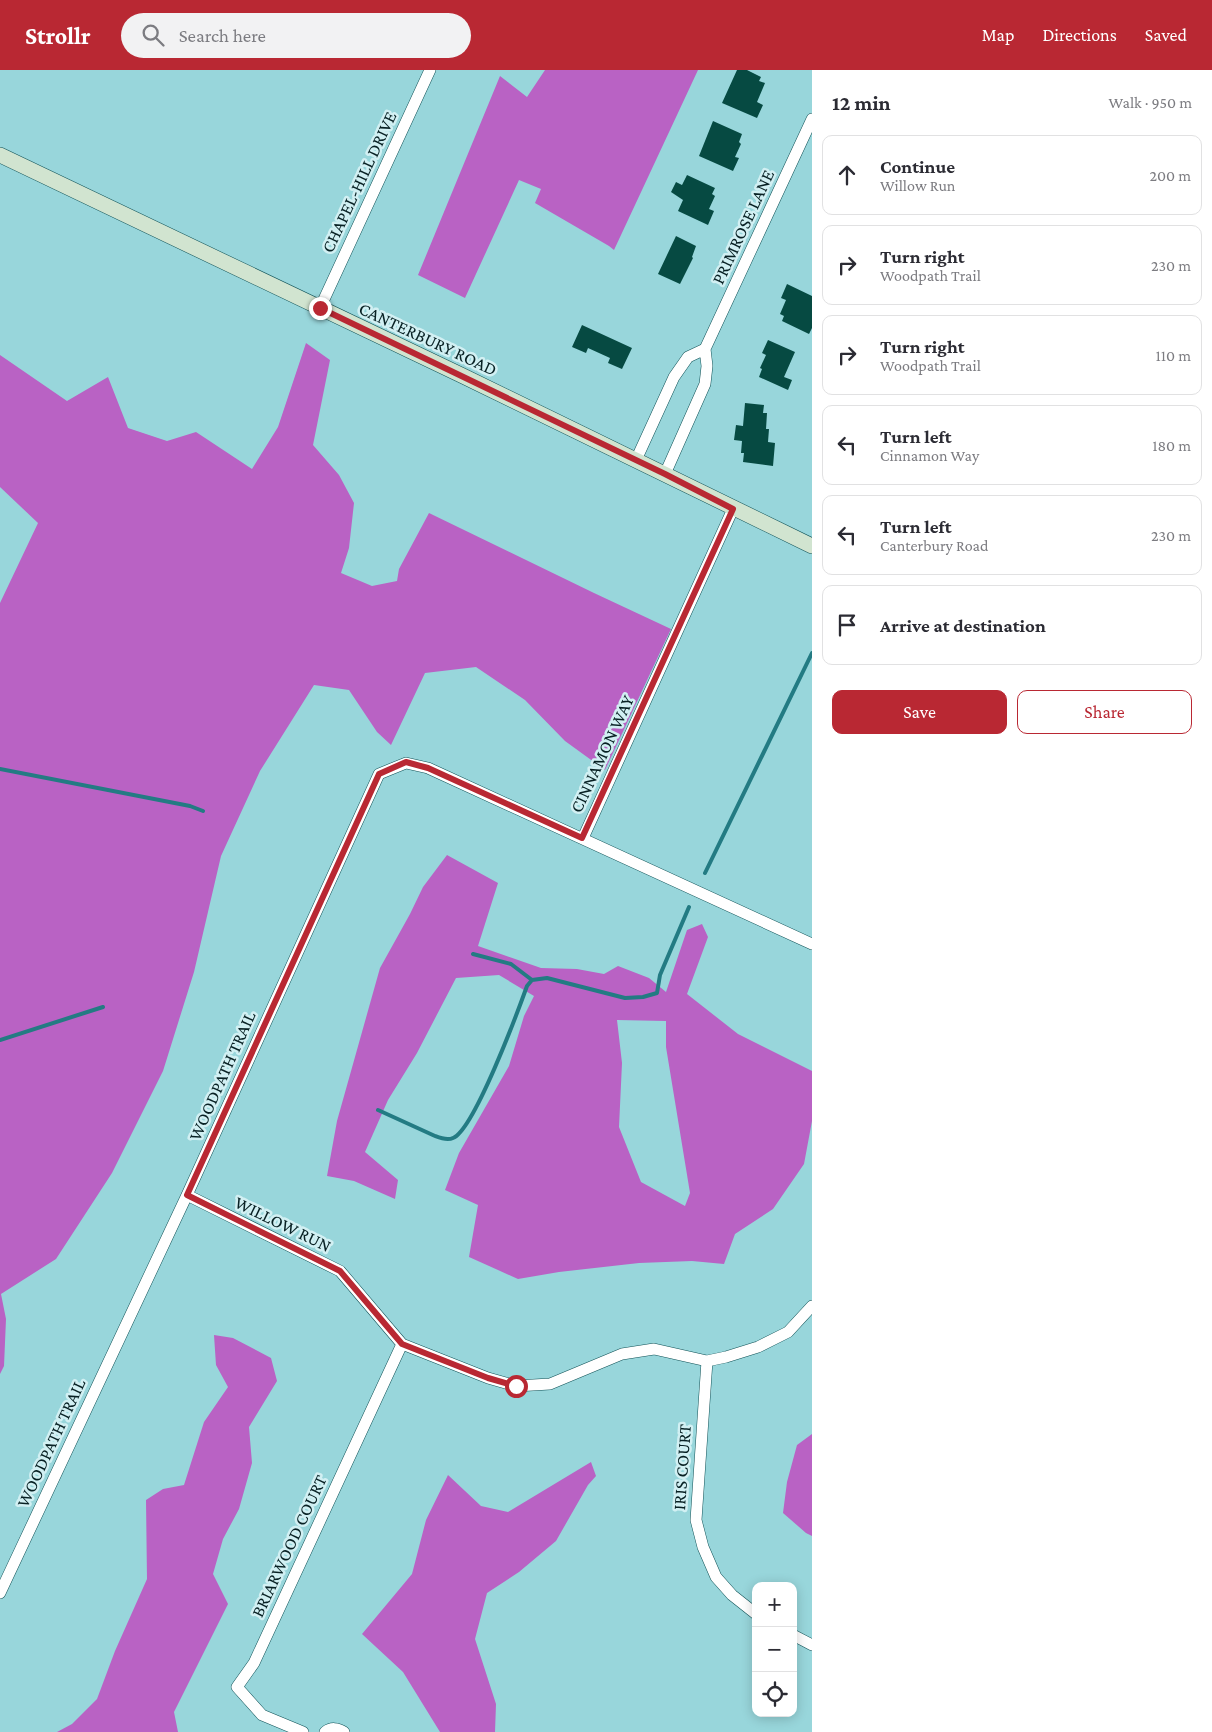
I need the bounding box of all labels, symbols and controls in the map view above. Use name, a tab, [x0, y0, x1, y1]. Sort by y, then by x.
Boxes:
search box	[121, 13, 471, 58]
icon: search	[139, 21, 167, 49]
text: Strollr	[25, 22, 91, 49]
text: Search here	[179, 25, 266, 46]
text: Map	[982, 25, 1014, 45]
text: Directions	[1042, 25, 1117, 45]
text: Saved	[1145, 25, 1187, 45]
text: 12 min	[832, 91, 891, 115]
text: Walk · 950 m	[1109, 94, 1192, 111]
street label: CHAPEL-HILL DRIVE	[318, 108, 401, 256]
text: Continue	[880, 156, 955, 177]
icon: ahead	[833, 161, 861, 189]
street label: PRIMROSE LANE	[708, 167, 778, 287]
text: 200 m	[1149, 167, 1191, 184]
text: Willow Run	[880, 177, 955, 194]
text: Turn right	[880, 246, 965, 267]
icon: right	[833, 251, 861, 279]
text: 230 m	[1151, 257, 1191, 274]
text: Woodpath Trail	[880, 267, 981, 284]
route end	[309, 297, 332, 320]
street label: CANTERBURY ROAD	[356, 298, 500, 380]
text: Turn right	[880, 336, 965, 357]
icon: right	[833, 341, 861, 369]
text: 110 m	[1155, 347, 1191, 364]
text: Woodpath Trail	[880, 357, 981, 374]
text: Turn left	[880, 426, 952, 447]
icon: left	[833, 431, 861, 459]
text: 180 m	[1152, 437, 1191, 454]
text: Cinnamon Way	[880, 447, 979, 464]
text: Turn left	[880, 516, 952, 537]
icon: left	[833, 521, 861, 549]
text: 230 m	[1151, 527, 1191, 544]
text: Canterbury Road	[880, 537, 988, 554]
icon: arrive	[833, 611, 861, 639]
text: Arrive at destination	[880, 615, 1046, 636]
button: Save	[832, 690, 1007, 734]
button: Share	[1017, 690, 1192, 734]
street label: CINNAMON WAY	[566, 692, 638, 816]
street label: WOODPATH TRAIL	[185, 1008, 259, 1144]
street label: WILLOW RUN	[232, 1192, 335, 1256]
route start	[505, 1375, 528, 1398]
street label: WOODPATH TRAIL	[12, 1376, 90, 1510]
street label: IRIS COURT	[669, 1423, 695, 1511]
street label: BRIARWOOD COURT	[247, 1472, 331, 1620]
map controls	[752, 1582, 797, 1717]
button: +	[752, 1582, 797, 1627]
button: −	[752, 1627, 797, 1672]
button: locate	[752, 1672, 797, 1717]

